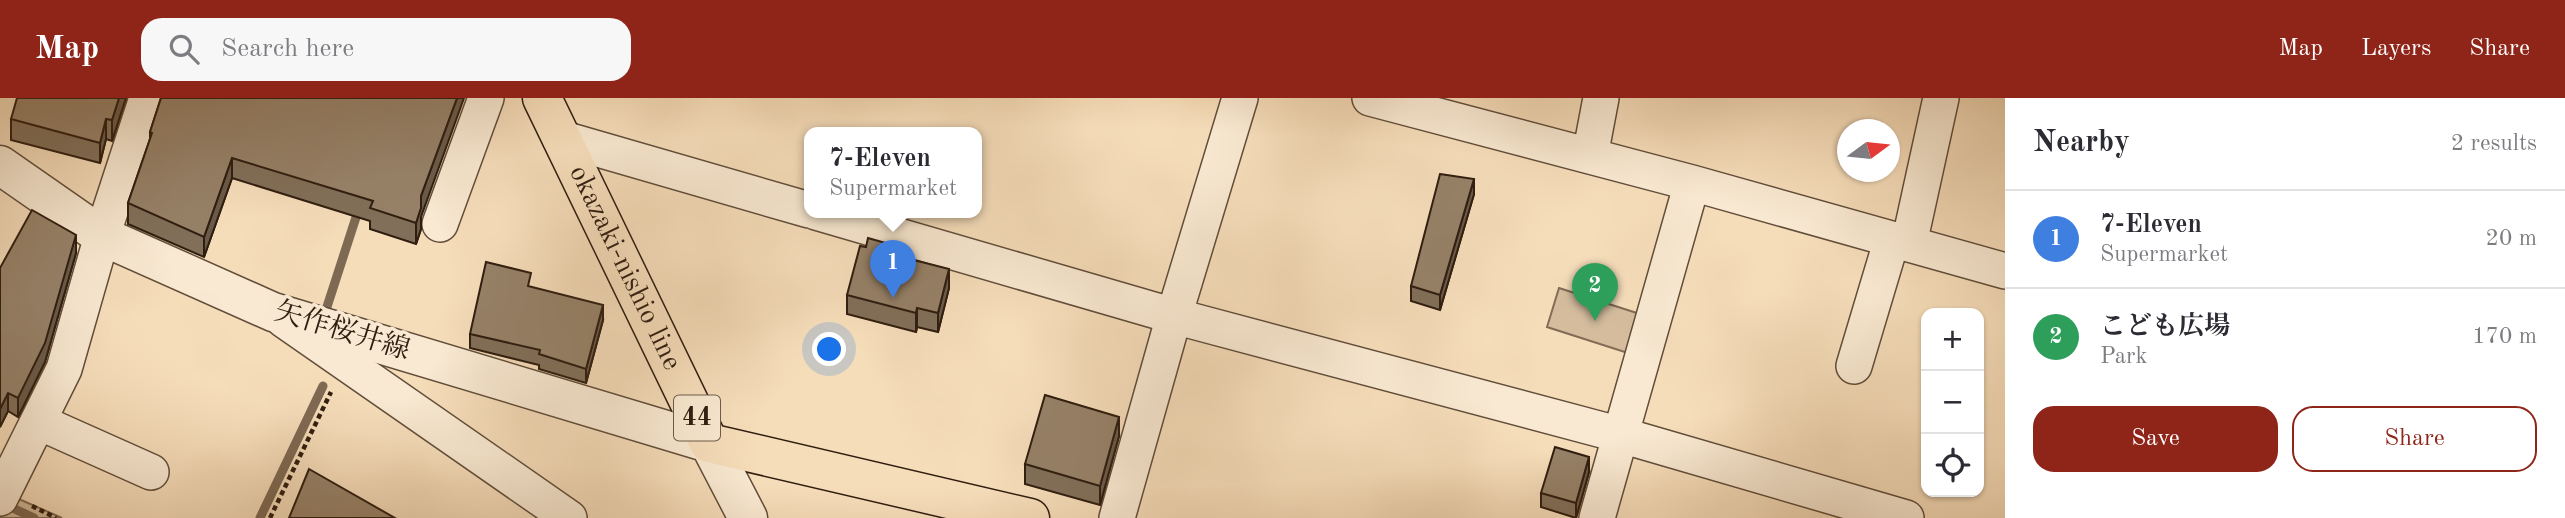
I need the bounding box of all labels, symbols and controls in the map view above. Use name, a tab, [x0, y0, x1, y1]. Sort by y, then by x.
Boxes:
search box	[141, 18, 631, 81]
icon: search	[165, 30, 203, 68]
text: Map	[35, 33, 99, 66]
text: Search here	[221, 36, 354, 62]
text: Map	[2279, 37, 2323, 61]
text: Layers	[2361, 37, 2431, 61]
text: Share	[2469, 37, 2530, 61]
north arrow	[1837, 119, 1900, 182]
popup	[804, 127, 982, 218]
text: Nearby	[2033, 128, 2130, 158]
text: 2 results	[2451, 132, 2537, 155]
text: 7-Eleven	[829, 146, 931, 172]
street label: okazaki-nishio line	[563, 161, 686, 375]
text: Supermarket	[829, 177, 957, 200]
text: 7-Eleven	[2100, 212, 2202, 238]
text: 1	[2049, 227, 2063, 250]
text: 20 m	[2486, 227, 2537, 250]
pin: 1	[870, 240, 916, 298]
text: Supermarket	[2100, 243, 2228, 266]
pin: 2	[1572, 263, 1618, 321]
street label: 矢作桜井線	[271, 295, 414, 366]
map controls	[1921, 308, 1984, 497]
button: +	[1921, 308, 1984, 371]
text: こども広場	[2100, 314, 2230, 340]
text: 2	[2049, 325, 2063, 348]
text: 170 m	[2472, 325, 2537, 348]
your location	[812, 332, 846, 366]
text: Park	[2100, 345, 2147, 368]
button: −	[1921, 371, 1984, 434]
road number: 44	[674, 396, 720, 440]
button: Save	[2033, 406, 2278, 472]
button: Share	[2292, 406, 2537, 472]
button: locate	[1921, 434, 1984, 497]

